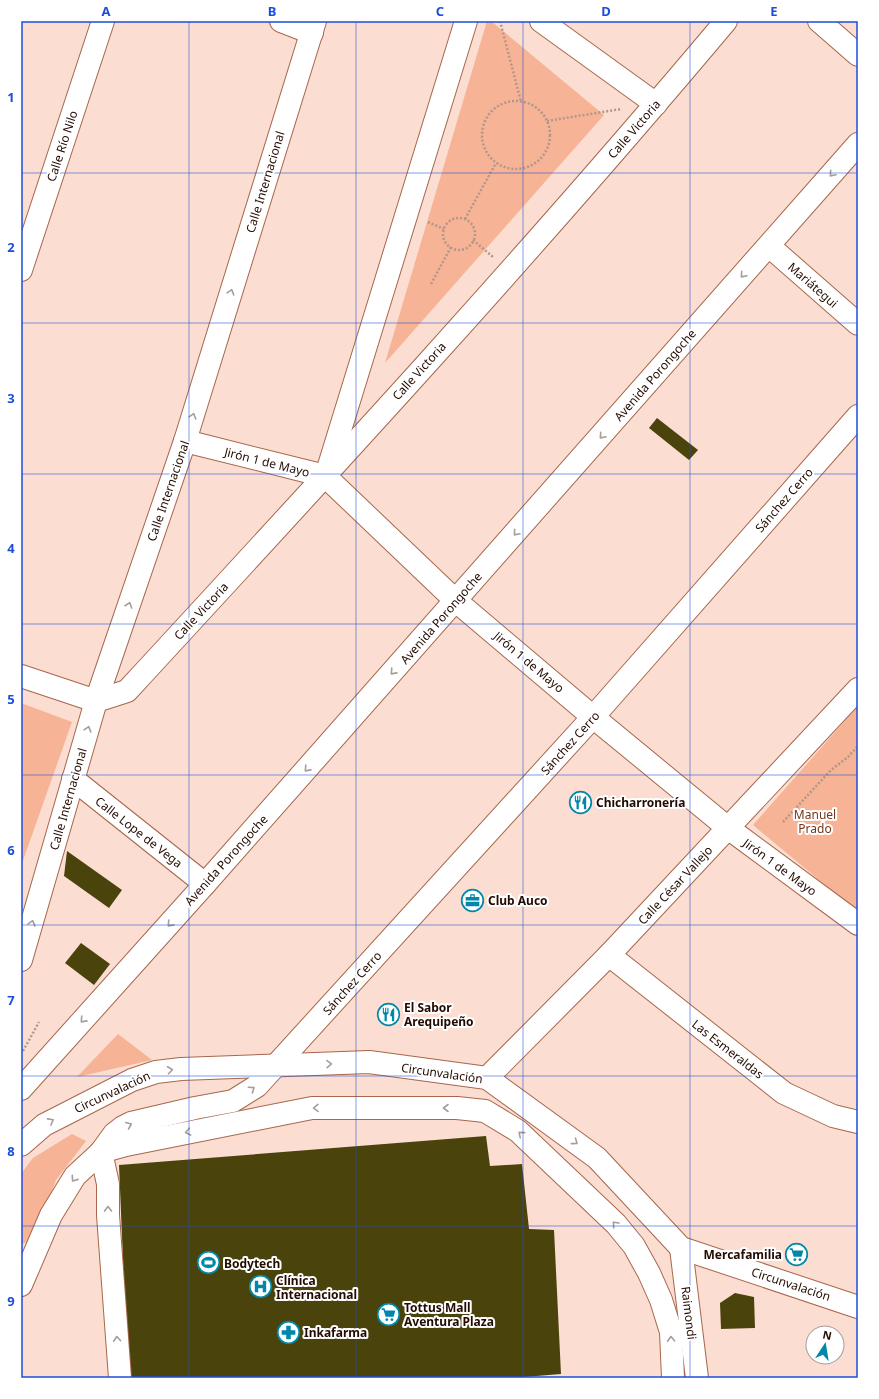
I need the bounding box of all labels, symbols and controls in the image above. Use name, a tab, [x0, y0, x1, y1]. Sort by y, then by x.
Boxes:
text: A	[102, 2, 111, 20]
text: B	[268, 2, 276, 20]
text: C	[436, 2, 444, 20]
text: D	[601, 2, 611, 20]
text: E	[770, 2, 778, 20]
text: 1	[7, 88, 15, 106]
street label: Calle Victoria	[604, 96, 664, 162]
street label: Calle Río Nilo	[42, 108, 82, 184]
street label: Calle Internacional	[241, 129, 289, 235]
one-way arrow	[830, 169, 837, 176]
text: 2	[7, 238, 15, 256]
street label: Mariátegui	[784, 258, 842, 312]
one-way arrow	[740, 270, 748, 278]
one-way arrow	[226, 288, 235, 295]
street label: Avenida Porongoche	[610, 325, 700, 425]
street label: Calle Victoria	[388, 338, 450, 404]
text: 3	[7, 389, 15, 407]
one-way arrow	[188, 412, 197, 419]
one-way arrow	[599, 431, 606, 438]
street label: Calle Internacional	[143, 438, 193, 544]
street label: Jirón 1 de Mayo	[222, 443, 311, 481]
street label: Sánchez Cerro	[751, 464, 817, 536]
one-way arrow	[513, 528, 520, 536]
text: 4	[7, 539, 15, 557]
street label: Avenida Porongoche	[396, 568, 486, 668]
street label: Calle Victoria	[170, 579, 232, 643]
one-way arrow	[124, 602, 133, 609]
street label: Jirón 1 de Mayo	[489, 627, 568, 697]
one-way arrow	[390, 667, 398, 675]
text: 5	[7, 690, 15, 708]
street label: Sánchez Cerro	[537, 707, 603, 779]
one-way arrow	[83, 725, 92, 732]
street label: Calle Internacional	[45, 746, 91, 852]
one-way arrow	[305, 765, 312, 772]
restaurant icon: Chicharronería	[567, 789, 593, 815]
street label: Calle Lope de Vega	[92, 793, 186, 871]
place label: Chicharronería	[596, 794, 685, 811]
park label: Manuel Prado	[794, 806, 836, 837]
street label: Avenida Porongoche	[181, 811, 272, 909]
street label: Jirón 1 de Mayo	[739, 834, 820, 899]
text: 6	[7, 841, 15, 859]
street label: Calle César Vallejo	[634, 842, 716, 928]
office icon: Club Auco	[459, 887, 485, 913]
place label: Club Auco	[488, 892, 548, 909]
one-way arrow	[27, 919, 36, 926]
one-way arrow	[167, 919, 174, 926]
street label: Sánchez Cerro	[319, 947, 385, 1019]
text: 7	[7, 991, 15, 1009]
place label: El Sabor Arequipeño	[404, 999, 474, 1030]
restaurant icon: El Sabor Arequipeño	[375, 1001, 401, 1027]
one-way arrow	[80, 1015, 87, 1023]
street label: Las Esmeraldas	[689, 1016, 768, 1083]
one-way arrow	[326, 1059, 332, 1068]
street label: Circunvalación	[400, 1059, 484, 1087]
one-way arrow	[167, 1066, 173, 1075]
street label: Circunvalación	[71, 1067, 153, 1117]
one-way arrow	[248, 1086, 255, 1094]
one-way arrow	[313, 1104, 319, 1113]
one-way arrow	[443, 1104, 449, 1112]
one-way arrow	[47, 1118, 55, 1125]
one-way arrow	[124, 1122, 132, 1130]
one-way arrow	[185, 1127, 192, 1135]
one-way arrow	[519, 1131, 526, 1138]
one-way arrow	[571, 1138, 578, 1145]
text: 8	[7, 1142, 15, 1160]
one-way arrow	[72, 1174, 79, 1181]
one-way arrow	[104, 1206, 112, 1212]
one-way arrow	[612, 1221, 620, 1229]
supermarket icon: Mercafamilia	[784, 1241, 810, 1267]
place label: Mercafamilia	[704, 1246, 782, 1263]
sports icon: Bodytech	[196, 1250, 222, 1276]
place label: Bodytech	[224, 1255, 280, 1272]
street label: Circunvalación	[749, 1263, 833, 1305]
place label: Clínica Internacional	[276, 1272, 357, 1303]
hospital icon: Clínica Internacional	[247, 1274, 273, 1300]
street label: Raimondi	[677, 1285, 701, 1341]
text: 9	[7, 1292, 15, 1310]
place label: Tottus Mall Aventura Plaza	[404, 1299, 494, 1330]
supermarket icon: Tottus Mall Aventura Plaza	[375, 1301, 401, 1327]
pharmacy icon: Inkafarma	[275, 1319, 301, 1345]
place label: Inkafarma	[304, 1324, 367, 1341]
north arrow	[805, 1325, 845, 1365]
text: N	[821, 1326, 833, 1343]
one-way arrow	[113, 1336, 122, 1342]
one-way arrow	[667, 1336, 675, 1342]

